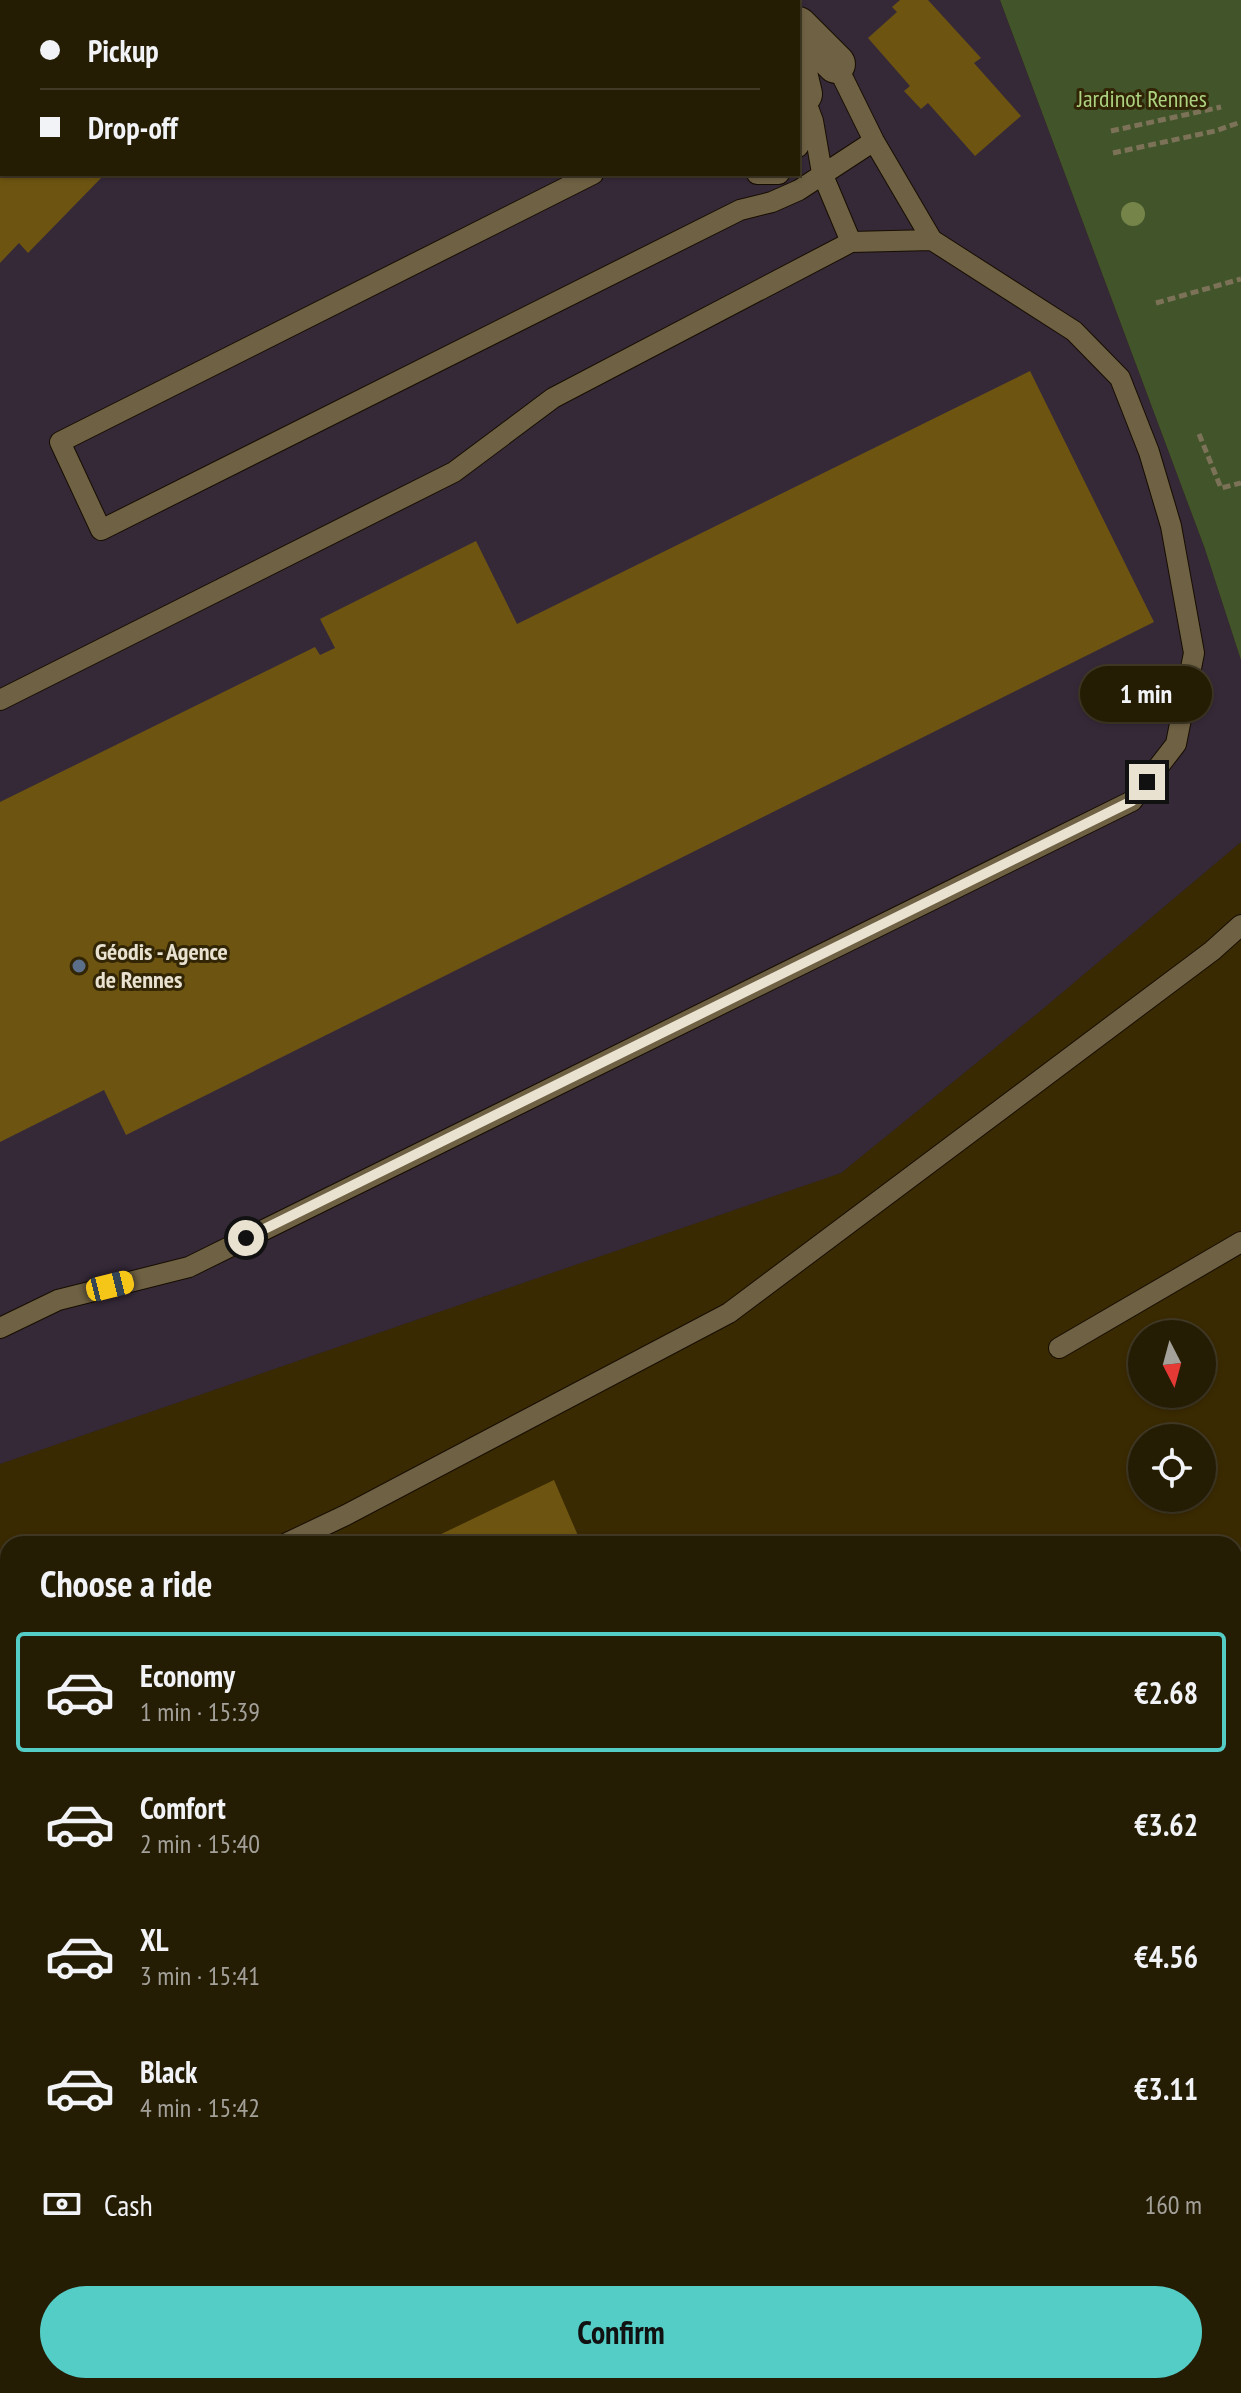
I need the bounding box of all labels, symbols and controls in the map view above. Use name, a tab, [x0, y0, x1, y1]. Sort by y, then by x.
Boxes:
text: Pickup	[88, 31, 159, 70]
park label: Jardinot Rennes	[1076, 83, 1207, 114]
text: Drop-off	[88, 108, 178, 147]
callout: 1 min	[1081, 666, 1213, 722]
text: 1 min	[1120, 677, 1172, 710]
route end	[1129, 764, 1165, 800]
place label: Géodis - Agence de Rennes	[95, 936, 228, 995]
marker: Géodis - Agence de Rennes	[70, 957, 88, 975]
route start	[228, 1220, 264, 1256]
car	[84, 1269, 136, 1303]
north arrow	[1128, 1320, 1216, 1408]
map controls	[1128, 1320, 1216, 1512]
button: locate	[1128, 1424, 1216, 1512]
text: Choose a ride	[40, 1560, 212, 1607]
icon: car	[44, 1656, 116, 1728]
text: Economy	[140, 1656, 235, 1695]
text: €2.68	[1134, 1673, 1198, 1712]
text: 1 min · 15:39	[140, 1695, 260, 1728]
icon: car	[44, 1788, 116, 1860]
text: Comfort	[140, 1788, 226, 1827]
text: €3.62	[1134, 1805, 1198, 1844]
text: 2 min · 15:40	[140, 1827, 260, 1860]
icon: car	[44, 1920, 116, 1992]
text: XL	[140, 1920, 169, 1959]
text: €4.56	[1134, 1937, 1198, 1976]
text: 3 min · 15:41	[140, 1959, 260, 1992]
icon: car	[44, 2052, 116, 2124]
text: Black	[140, 2052, 197, 2091]
text: €3.11	[1134, 2069, 1198, 2108]
text: 4 min · 15:42	[140, 2091, 260, 2124]
icon: cash	[40, 2182, 84, 2226]
text: Cash	[104, 2185, 153, 2224]
text: 160 m	[1144, 2188, 1202, 2221]
button: Confirm	[40, 2286, 1202, 2378]

